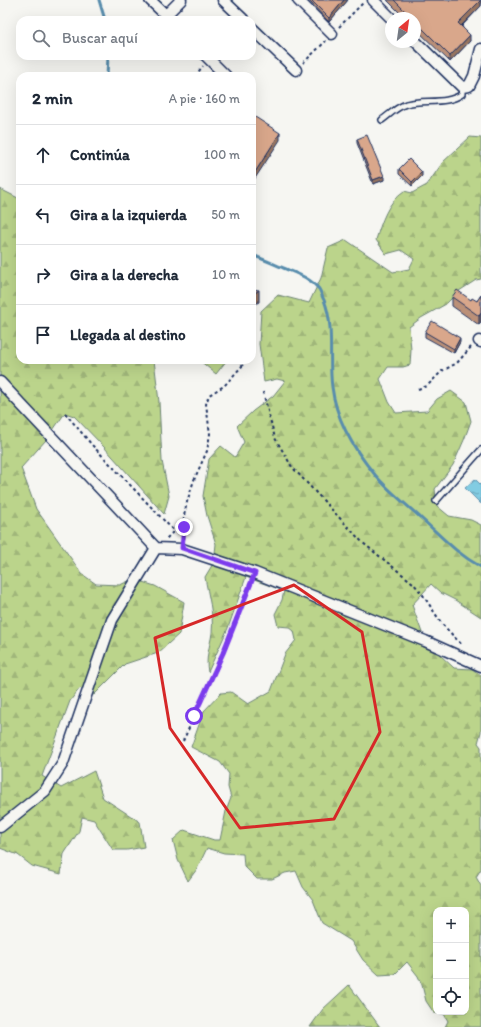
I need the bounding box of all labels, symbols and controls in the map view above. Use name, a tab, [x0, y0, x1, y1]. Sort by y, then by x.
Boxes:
north arrow	[385, 12, 421, 48]
search box	[16, 16, 256, 60]
icon: search	[30, 27, 52, 49]
text: Buscar aquí	[62, 29, 138, 47]
text: 2 min	[32, 88, 72, 108]
text: A pie · 160 m	[169, 91, 240, 106]
icon: ahead	[32, 144, 54, 166]
text: Continúa	[70, 146, 130, 164]
text: 100 m	[204, 147, 240, 162]
icon: left	[32, 204, 54, 226]
text: Gira a la izquierda	[70, 206, 187, 224]
text: 50 m	[211, 207, 240, 222]
icon: right	[32, 264, 54, 286]
text: Gira a la derecha	[70, 266, 179, 284]
text: 10 m	[212, 267, 240, 282]
icon: arrive	[32, 324, 54, 346]
text: Llegada al destino	[70, 326, 186, 344]
route end	[175, 518, 193, 536]
route start	[185, 707, 203, 725]
map controls	[433, 907, 469, 1015]
button: +	[433, 907, 469, 943]
button: −	[433, 943, 469, 979]
button: locate	[433, 979, 469, 1015]

